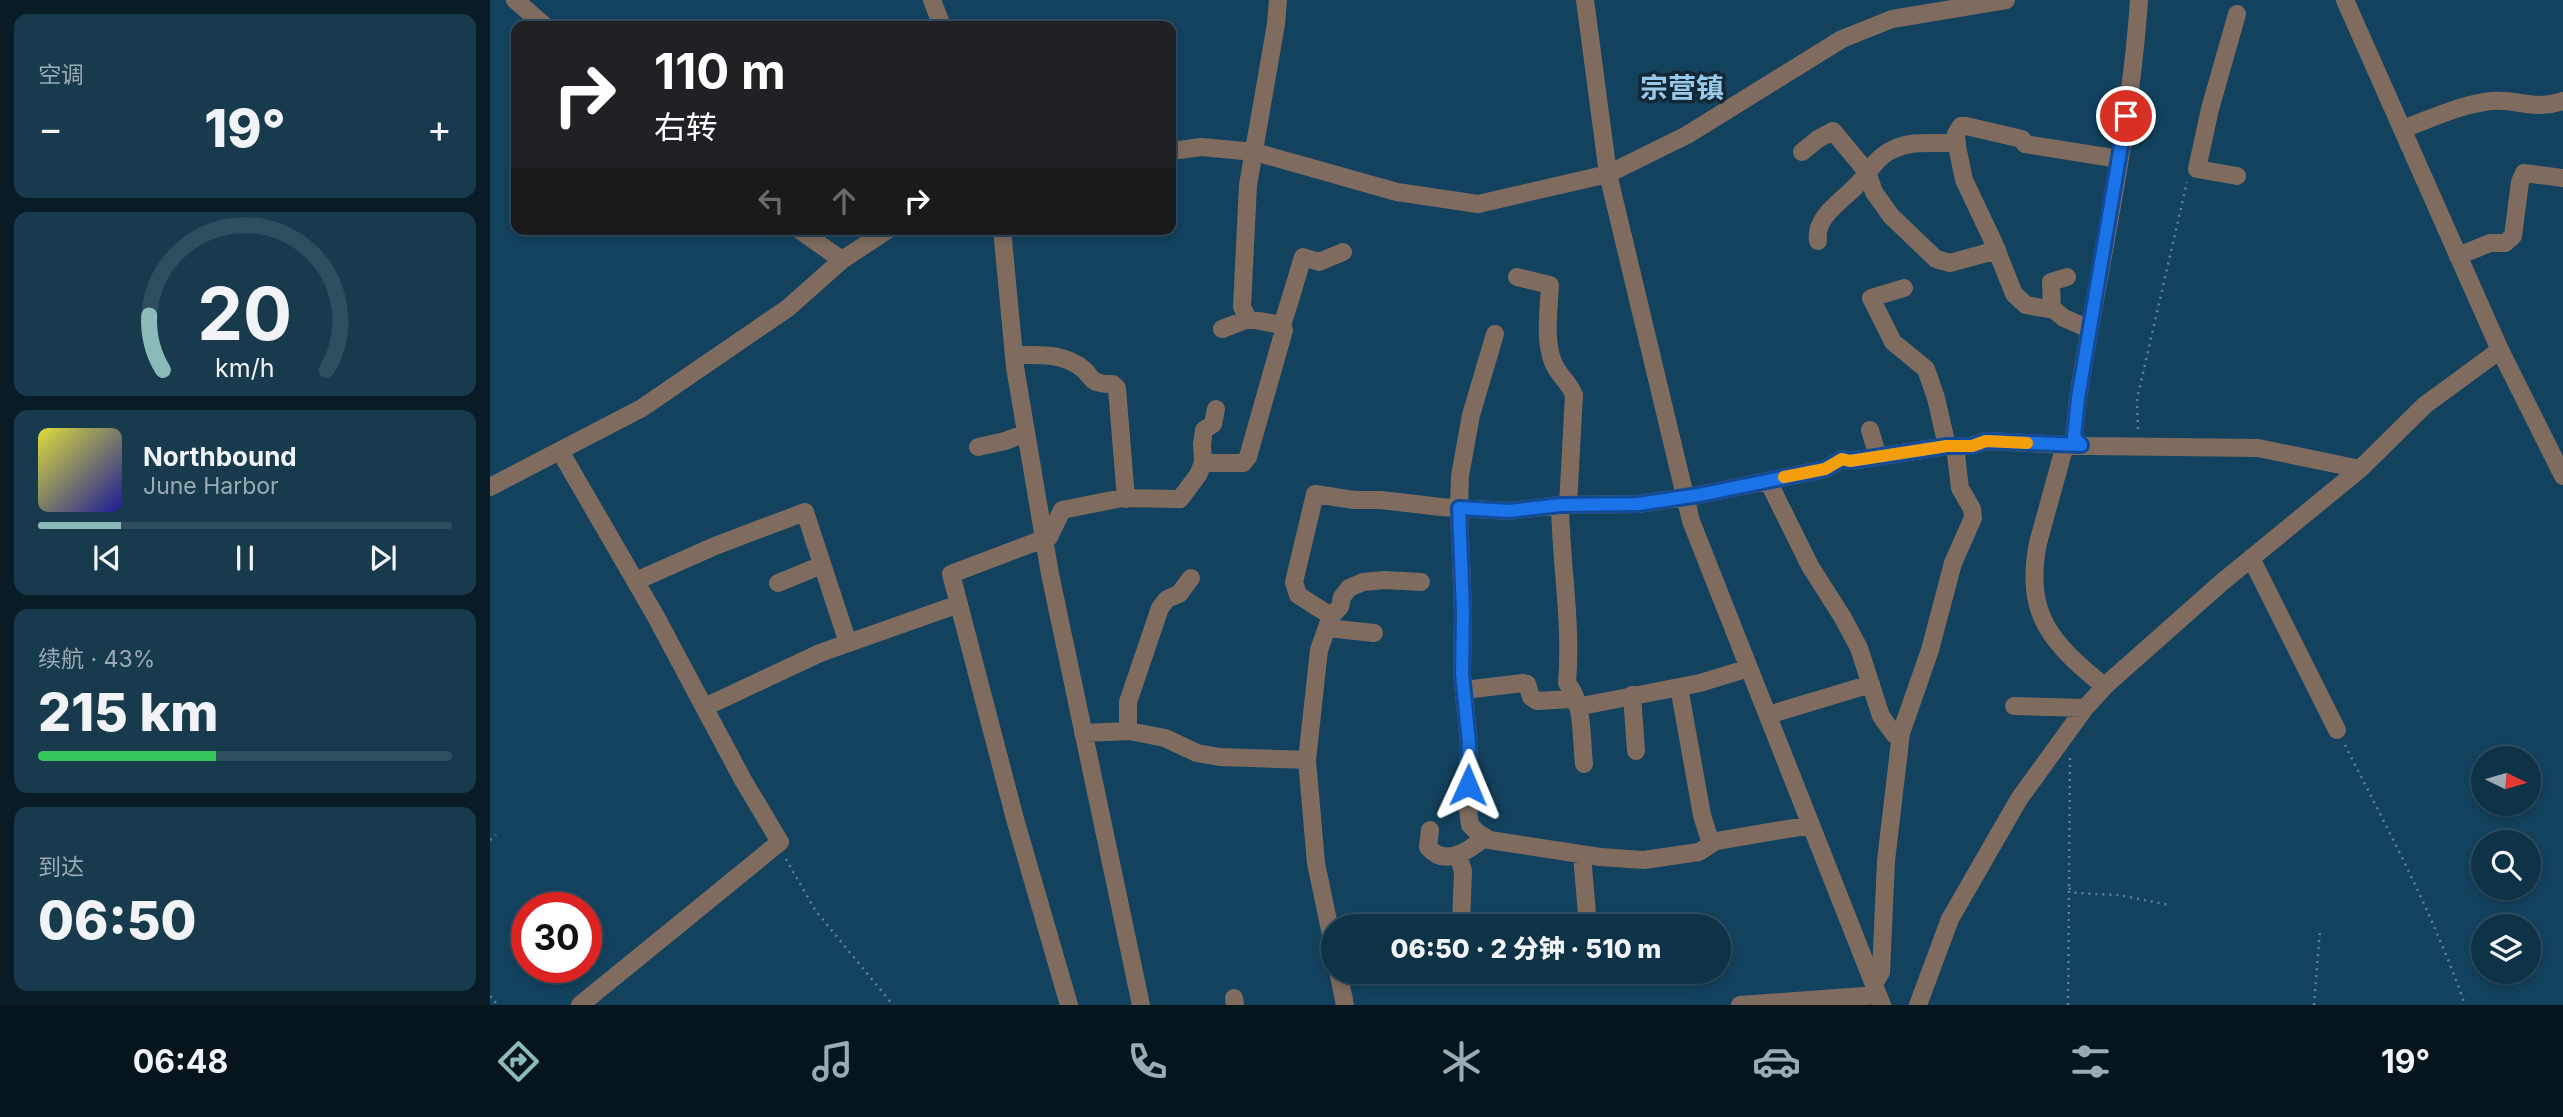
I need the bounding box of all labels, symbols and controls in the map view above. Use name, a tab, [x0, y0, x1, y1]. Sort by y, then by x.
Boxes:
text: 110 m	[654, 42, 786, 101]
icon: right	[539, 49, 630, 140]
text: 空调	[38, 61, 84, 89]
district label: 宗营镇	[1640, 71, 1724, 105]
pin	[2096, 86, 2156, 146]
text: 19°	[204, 97, 286, 160]
icon: arrive	[2107, 97, 2145, 135]
text: −	[38, 105, 63, 151]
text: +	[427, 105, 452, 151]
text: 右转	[654, 108, 718, 147]
icon: left	[752, 182, 790, 220]
icon: ahead	[825, 182, 863, 220]
icon: right	[898, 182, 936, 220]
text: 20	[198, 270, 292, 359]
text: km/h	[215, 353, 275, 383]
text: Northbound	[143, 441, 297, 472]
text: June Harbor	[143, 472, 279, 500]
icon: previous	[88, 539, 126, 577]
icon: pause	[226, 539, 264, 577]
icon: next	[364, 539, 402, 577]
text: 续航 · 43%	[38, 645, 155, 673]
text: 215 km	[38, 681, 218, 744]
north arrow	[2471, 746, 2541, 816]
map controls	[2471, 746, 2541, 984]
position arrow	[1431, 748, 1505, 822]
button: search	[2471, 830, 2541, 900]
text: 到达	[38, 853, 84, 881]
text: 06:50	[38, 889, 197, 952]
speed limit sign: 30	[511, 892, 602, 983]
button: layers	[2471, 914, 2541, 984]
text: 06:50 · 2 分钟 · 510 m	[1391, 933, 1661, 964]
icon: directions	[494, 1037, 543, 1086]
icon: music	[808, 1037, 857, 1086]
icon: phone	[1123, 1037, 1172, 1086]
icon: climate	[1437, 1037, 1486, 1086]
icon: car	[1752, 1037, 1801, 1086]
icon: filters	[2066, 1037, 2115, 1086]
text: 06:48	[133, 1042, 228, 1081]
text: 19°	[2381, 1042, 2430, 1081]

